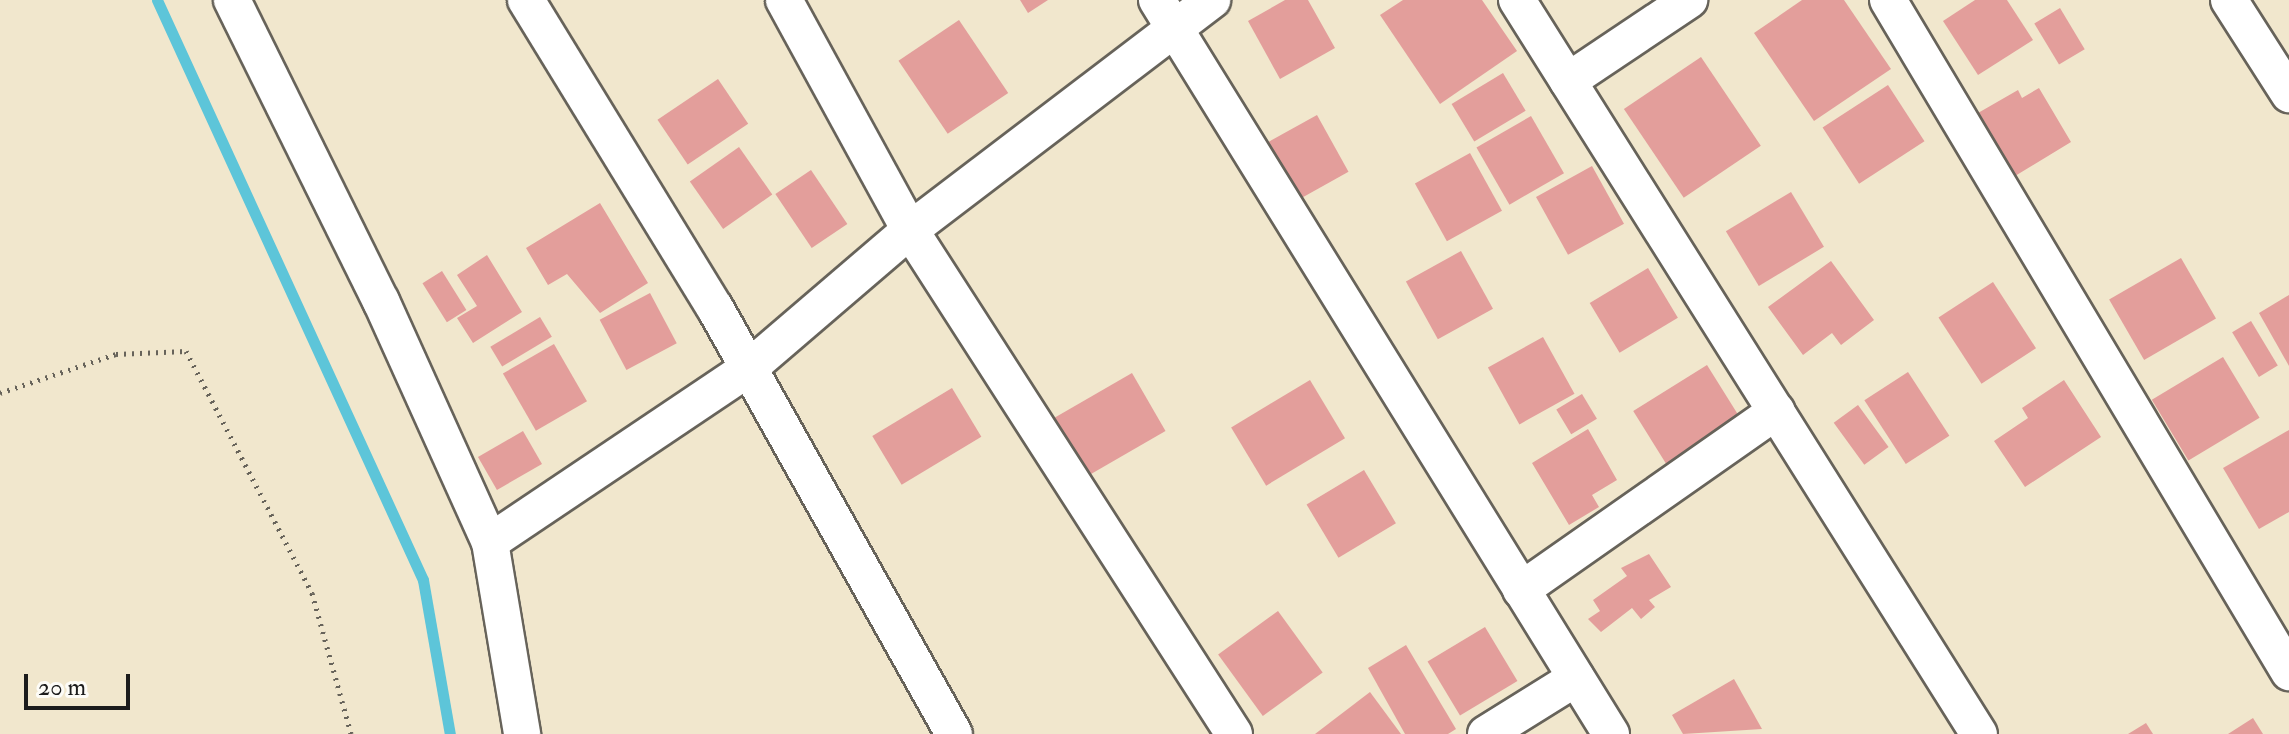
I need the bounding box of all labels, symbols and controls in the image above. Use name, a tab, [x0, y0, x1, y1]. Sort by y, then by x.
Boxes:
scale bar	[28, 658, 134, 708]
text: 20 m	[38, 672, 86, 703]

